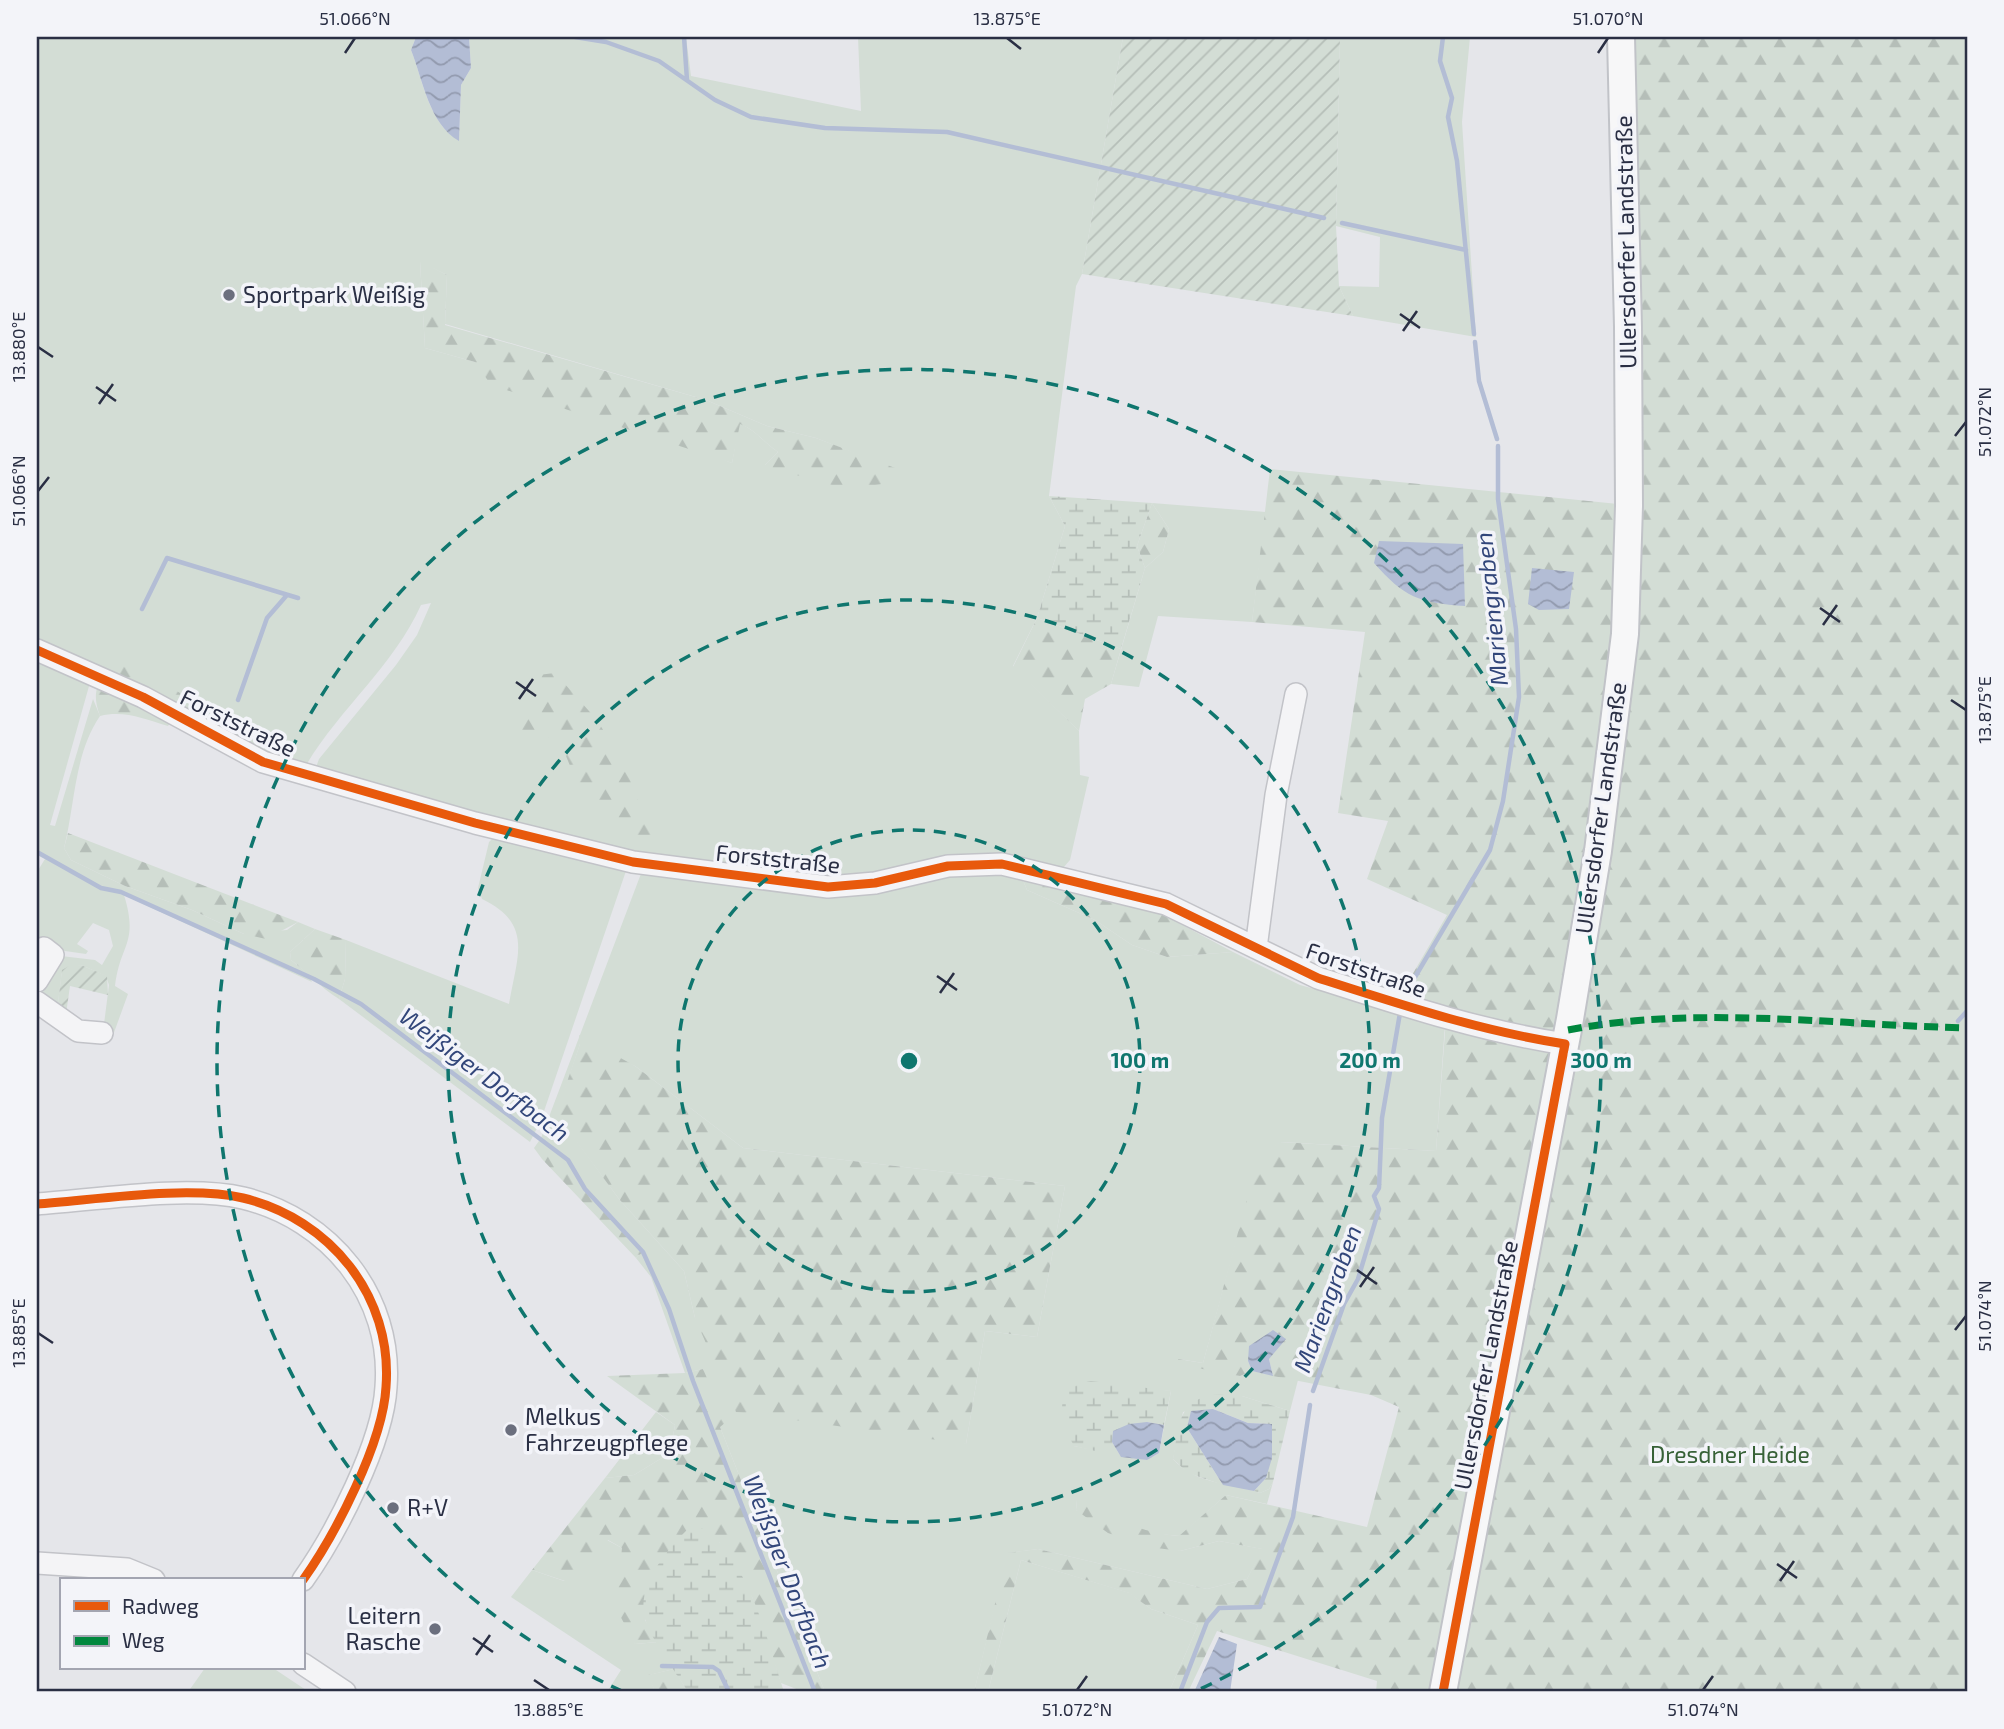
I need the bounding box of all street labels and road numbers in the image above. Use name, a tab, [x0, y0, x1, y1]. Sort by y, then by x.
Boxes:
street label: Ullersdorfer Landstraße	[1609, 115, 1641, 369]
street label: Ullersdorfer Landstraße	[1568, 680, 1632, 935]
street label: Forststraße	[176, 682, 301, 762]
street label: Forststraße	[715, 838, 842, 878]
street label: Forststraße	[1303, 935, 1430, 1003]
street label: Ullersdorfer Landstraße	[1447, 1238, 1523, 1492]

